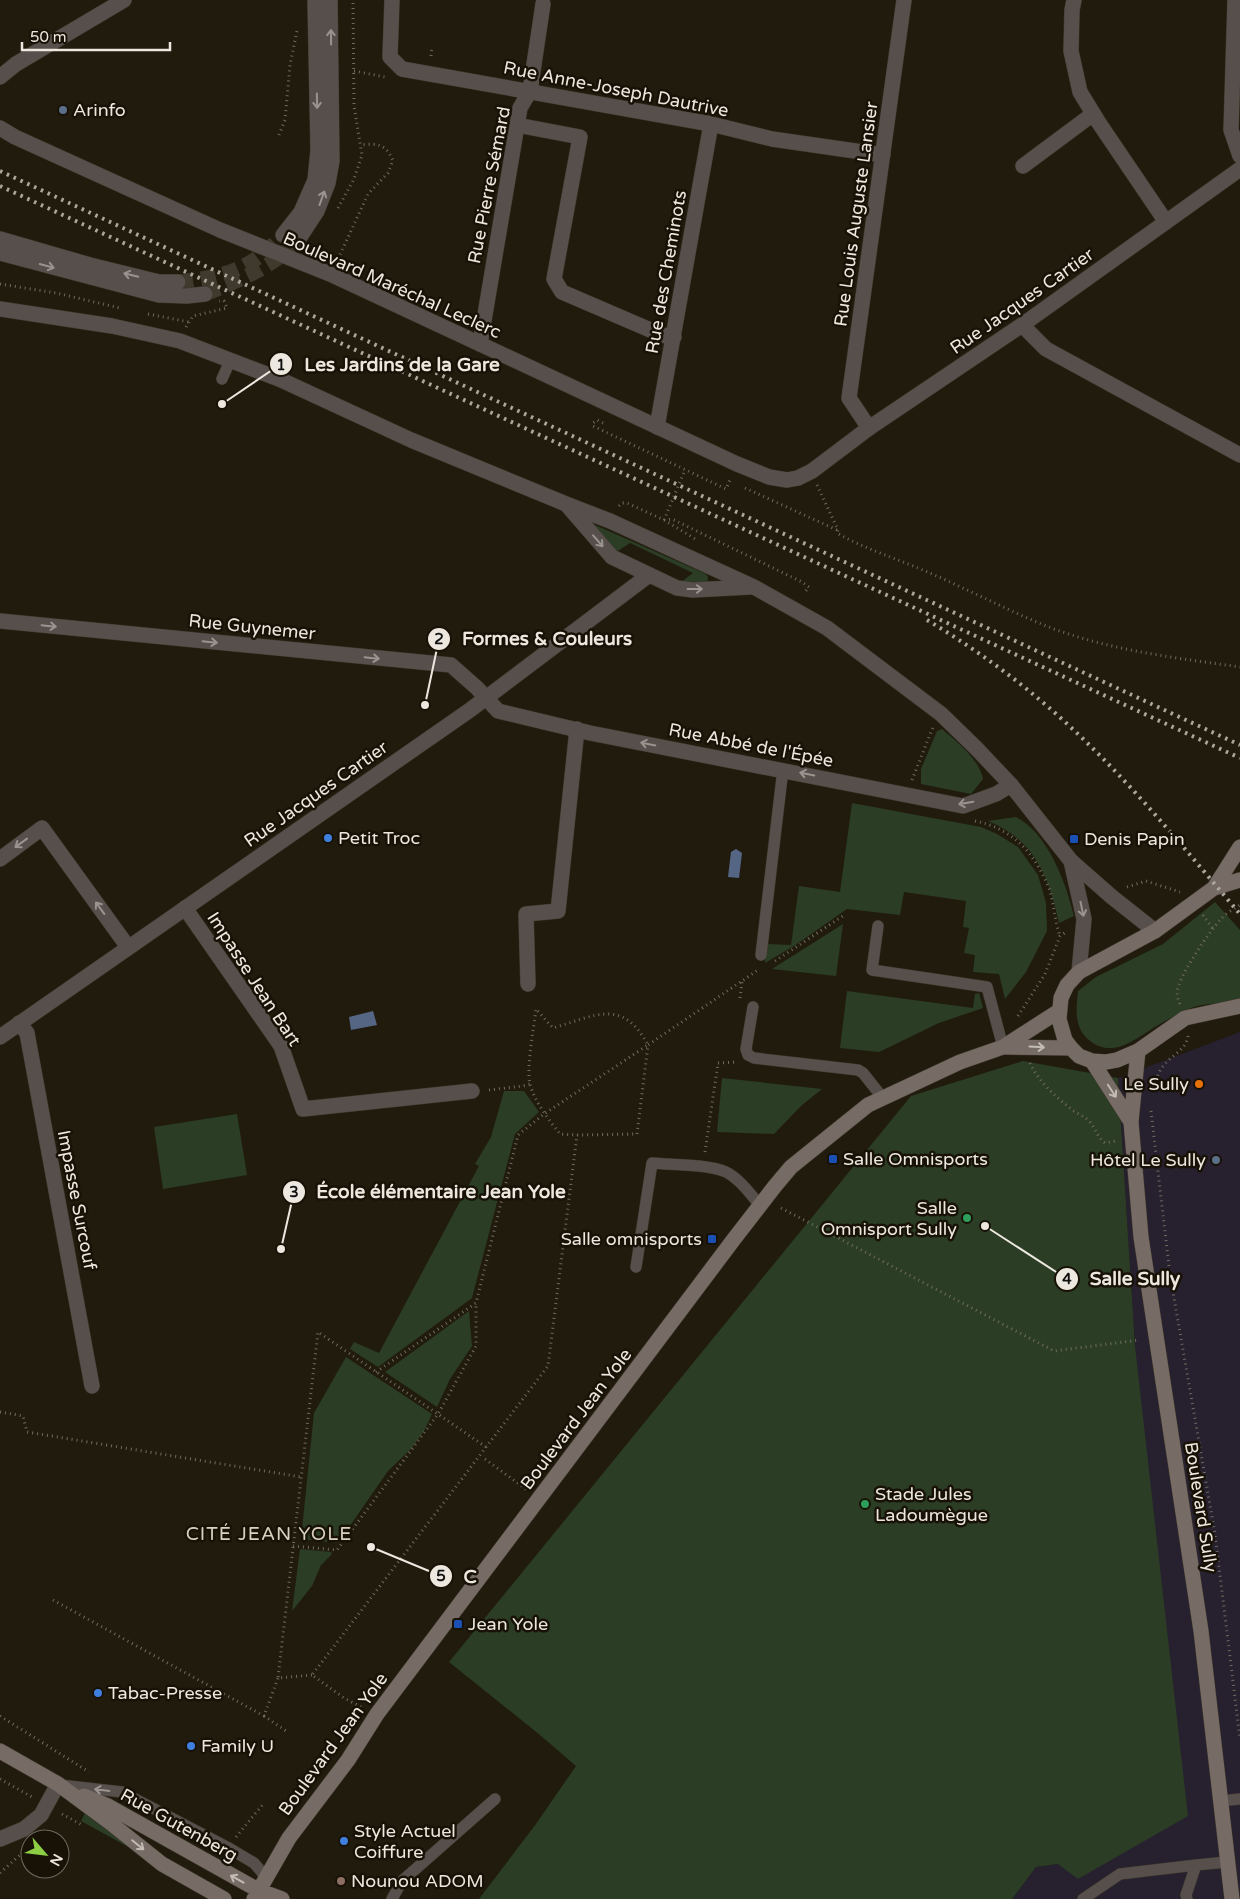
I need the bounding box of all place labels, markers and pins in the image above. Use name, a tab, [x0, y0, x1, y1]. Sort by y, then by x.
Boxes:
place label: Arinfo	[73, 99, 126, 121]
marker: Arinfo	[57, 104, 69, 116]
callout: Les Jardins de la Gare	[269, 347, 509, 381]
callout: Formes & Couleurs	[427, 622, 642, 656]
place label: Petit Troc	[338, 827, 420, 849]
place label: Denis Papin	[1084, 828, 1185, 850]
marker: Petit Troc	[322, 832, 334, 844]
marker: Denis Papin	[1068, 833, 1080, 845]
place label: Le Sully	[1123, 1073, 1189, 1095]
marker: Le Sully	[1193, 1078, 1205, 1090]
place label: Salle Omnisports	[843, 1148, 988, 1170]
place label: Hôtel Le Sully	[1090, 1149, 1206, 1171]
marker: Salle Omnisports	[827, 1153, 839, 1165]
marker: Hôtel Le Sully	[1210, 1154, 1222, 1166]
callout: École élémentaire Jean Yole	[281, 1175, 576, 1209]
place label: Salle Omnisport Sully	[821, 1197, 957, 1240]
marker: Salle Omnisport Sully	[961, 1212, 973, 1224]
place label: Salle omnisports	[561, 1228, 702, 1250]
marker: Salle omnisports	[706, 1233, 718, 1245]
callout: Salle Sully	[1054, 1262, 1190, 1296]
place label: Stade Jules Ladoumègue	[875, 1483, 988, 1526]
marker: Stade Jules Ladoumègue	[859, 1498, 871, 1510]
callout: C	[429, 1559, 487, 1593]
place label: Jean Yole	[468, 1613, 548, 1635]
marker: Jean Yole	[452, 1618, 464, 1630]
place label: Tabac-Presse	[108, 1682, 222, 1704]
marker: Tabac-Presse	[92, 1687, 104, 1699]
place label: Family U	[201, 1735, 274, 1757]
marker: Family U	[185, 1740, 197, 1752]
place label: Style Actuel Coiffure	[354, 1820, 456, 1863]
marker: Style Actuel Coiffure	[338, 1835, 350, 1847]
place label: Nounou ADOM	[351, 1870, 484, 1892]
marker: Nounou ADOM	[335, 1875, 347, 1887]

